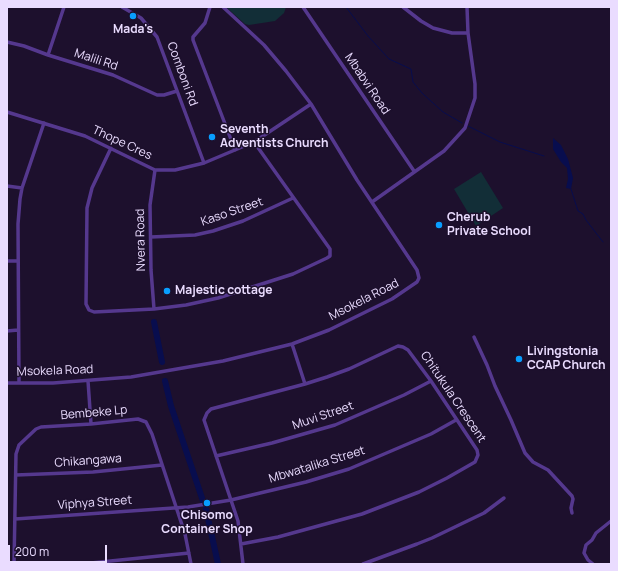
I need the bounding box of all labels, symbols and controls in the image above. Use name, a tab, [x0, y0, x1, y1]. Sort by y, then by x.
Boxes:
marker: Mada's	[128, 11, 138, 21]
place label: Mada's	[113, 23, 153, 37]
street label: Comboni Rd	[164, 40, 200, 108]
street label: Malili Rd	[72, 46, 120, 74]
street label: Mbabvi Road	[341, 51, 393, 117]
street label: Thope Cres	[90, 123, 154, 163]
place label: Seventh Adventists Church	[220, 123, 329, 151]
marker: Seventh Adventists Church	[207, 132, 217, 142]
street label: Kaso Street	[199, 195, 265, 229]
street label: Nvera Road	[133, 209, 149, 271]
place label: Cherub Private School	[447, 211, 531, 239]
marker: Cherub Private School	[434, 220, 444, 230]
street label: Msokela Road	[327, 276, 401, 324]
place label: Majestic cottage	[175, 284, 273, 298]
marker: Majestic cottage	[162, 286, 172, 296]
place label: Livingstonia CCAP Church	[527, 345, 606, 373]
street label: Chitukula Crescent	[417, 349, 489, 445]
marker: Livingstonia CCAP Church	[514, 354, 524, 364]
street label: Msokela Road	[16, 362, 94, 380]
street label: Muvi Street	[291, 399, 355, 433]
street label: Bembeke Lp	[60, 403, 128, 423]
street label: Mbwatalika Street	[267, 444, 367, 486]
street label: Chikangawa	[54, 451, 122, 471]
street label: Viphya Street	[57, 493, 133, 513]
marker: Chisomo Container Shop	[202, 498, 212, 508]
place label: Chisomo Container Shop	[161, 509, 253, 537]
scale bar	[10, 537, 109, 563]
text: 200 m	[15, 543, 49, 560]

